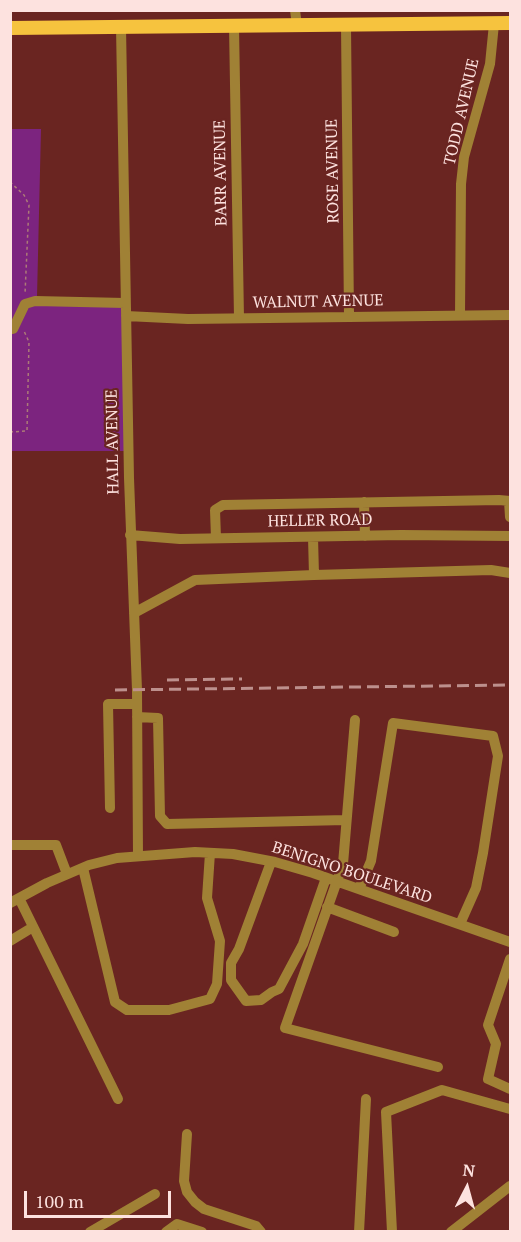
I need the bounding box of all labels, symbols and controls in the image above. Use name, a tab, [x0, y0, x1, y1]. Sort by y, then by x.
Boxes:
street label: TODD AVENUE	[440, 57, 484, 167]
street label: ROSE AVENUE	[322, 119, 344, 223]
street label: BARR AVENUE	[210, 120, 232, 226]
street label: WALNUT AVENUE	[252, 291, 384, 313]
street label: HALL AVENUE	[102, 389, 124, 495]
street label: HELLER ROAD	[267, 510, 373, 532]
street label: BENIGNO BOULEVARD	[270, 838, 434, 908]
north arrow	[437, 1158, 497, 1218]
text: N	[462, 1159, 476, 1182]
scale bar	[27, 1179, 174, 1217]
text: 100 m	[35, 1189, 84, 1213]

